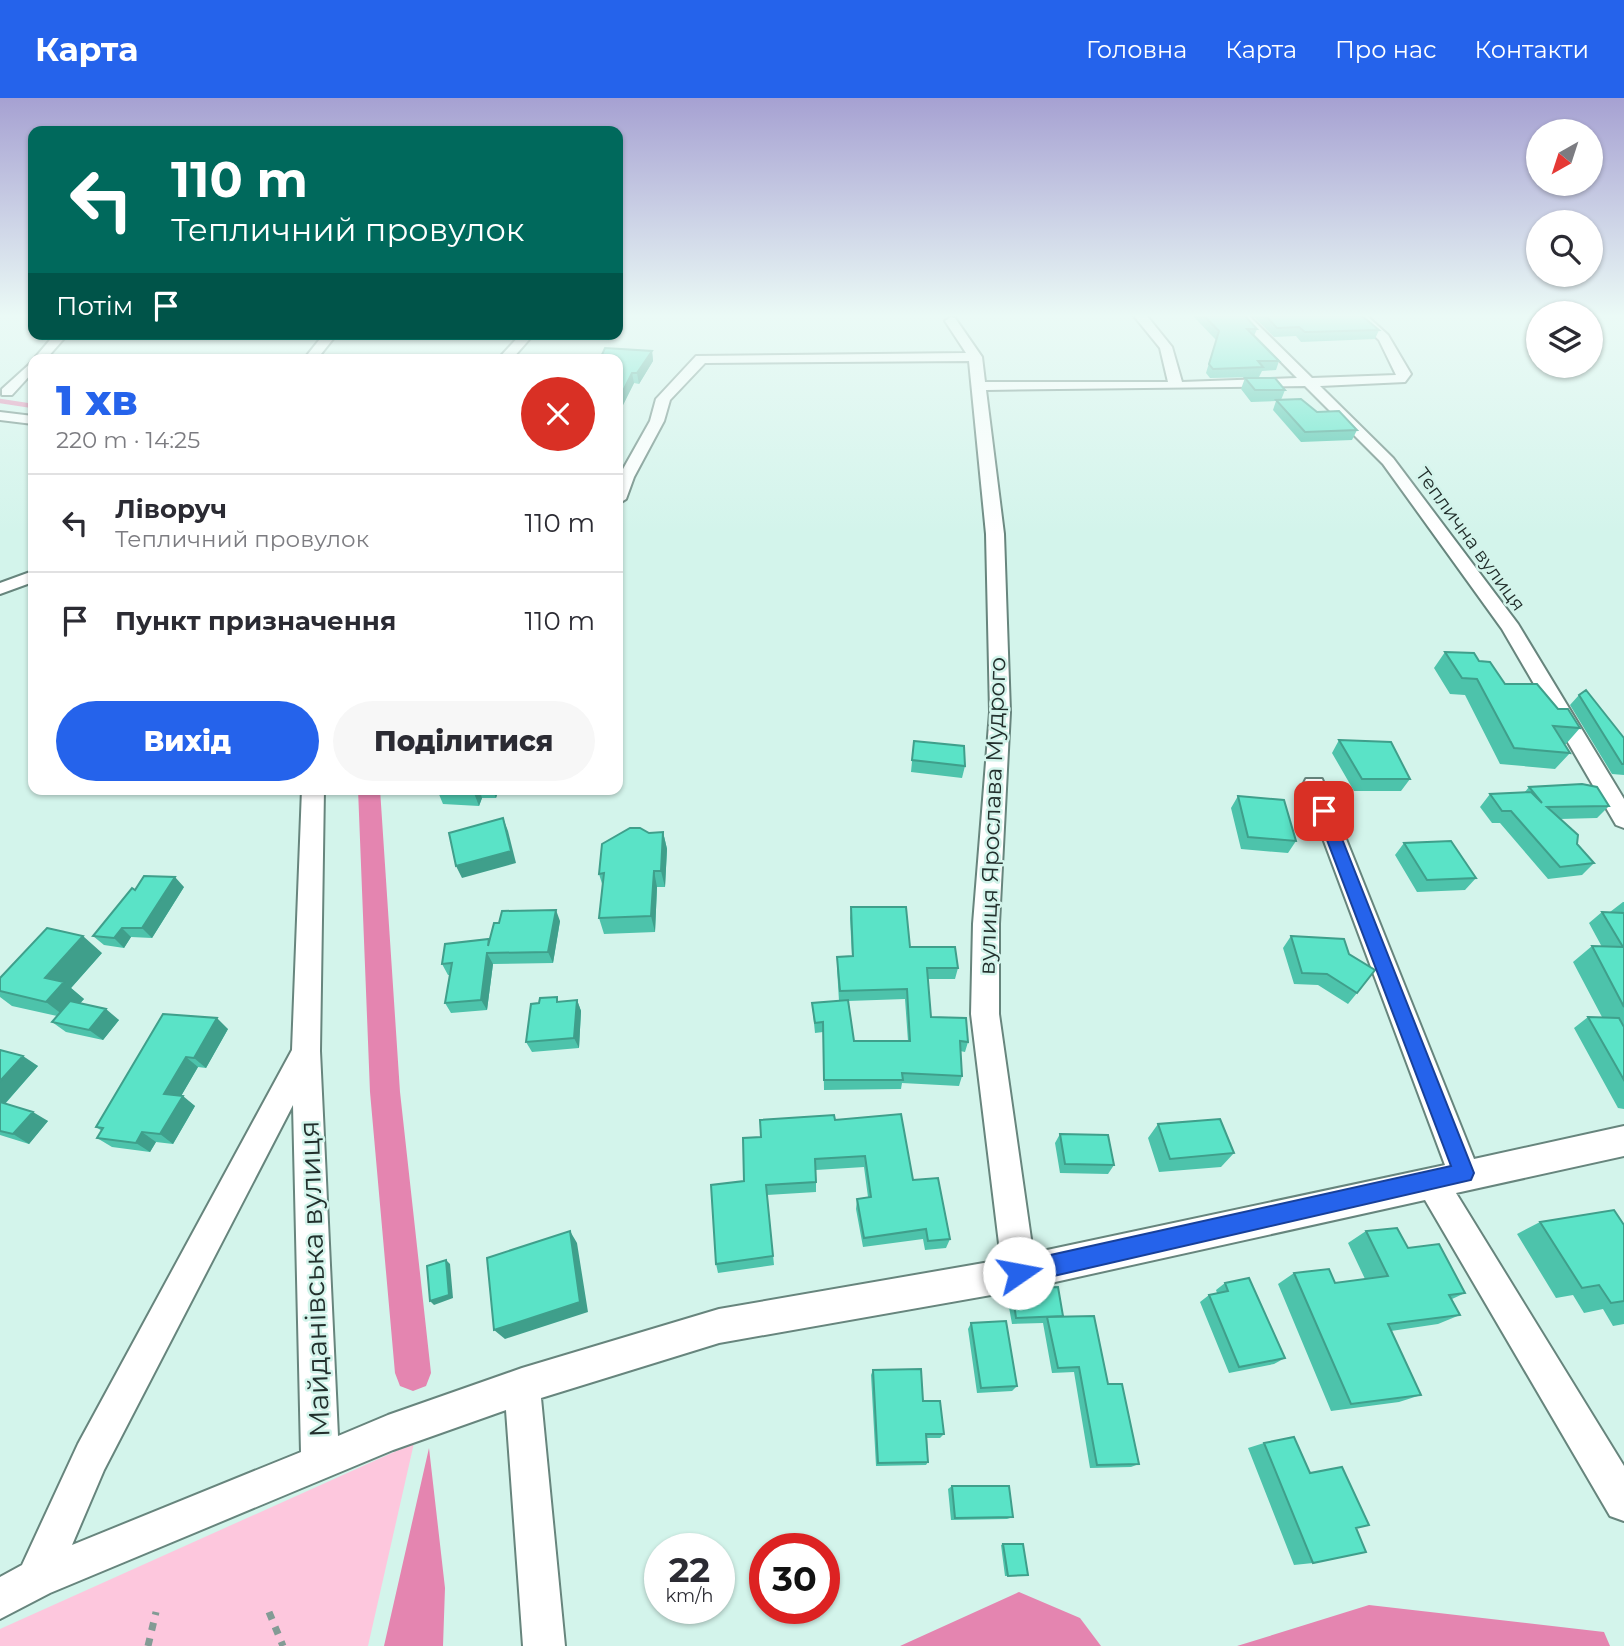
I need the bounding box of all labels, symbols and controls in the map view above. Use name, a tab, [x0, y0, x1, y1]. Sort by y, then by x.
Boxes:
text: Карта	[35, 29, 138, 69]
text: Головна	[1086, 35, 1187, 64]
text: Карта	[1225, 35, 1297, 64]
text: Про нас	[1335, 35, 1437, 64]
text: Контакти	[1475, 35, 1589, 64]
north arrow	[1526, 119, 1603, 196]
map controls	[1526, 119, 1603, 378]
text: 110 m	[171, 150, 308, 209]
icon: left	[56, 154, 147, 245]
text: Тепличний провулок	[171, 210, 524, 249]
button: search	[1526, 210, 1603, 287]
icon: arrive	[147, 287, 185, 325]
text: Потім	[56, 290, 133, 322]
button: layers	[1526, 301, 1603, 378]
text: 1 хв	[56, 374, 138, 426]
button: close	[521, 377, 595, 451]
text: 220 m · 14:25	[56, 426, 200, 454]
street label: Теплична вулиця	[1411, 463, 1530, 615]
text: Ліворуч	[115, 493, 227, 525]
icon: left	[56, 504, 94, 542]
text: 110 m	[525, 507, 595, 539]
text: Тепличний провулок	[115, 525, 369, 553]
icon: arrive	[56, 602, 94, 640]
text: Пункт призначення	[115, 605, 396, 637]
text: 110 m	[525, 605, 595, 637]
street label: вулиця Ярослава Мудрого	[972, 656, 1012, 976]
button: Вихід	[56, 701, 319, 781]
button: Поділитися	[333, 701, 595, 781]
pin	[1294, 781, 1354, 841]
icon: arrive	[1305, 792, 1343, 830]
street label: Майданівська вулиця	[291, 1120, 337, 1438]
position arrow	[982, 1236, 1056, 1310]
speed limit sign: 30	[749, 1533, 840, 1624]
text: 22	[669, 1548, 710, 1591]
text: km/h	[665, 1585, 714, 1607]

